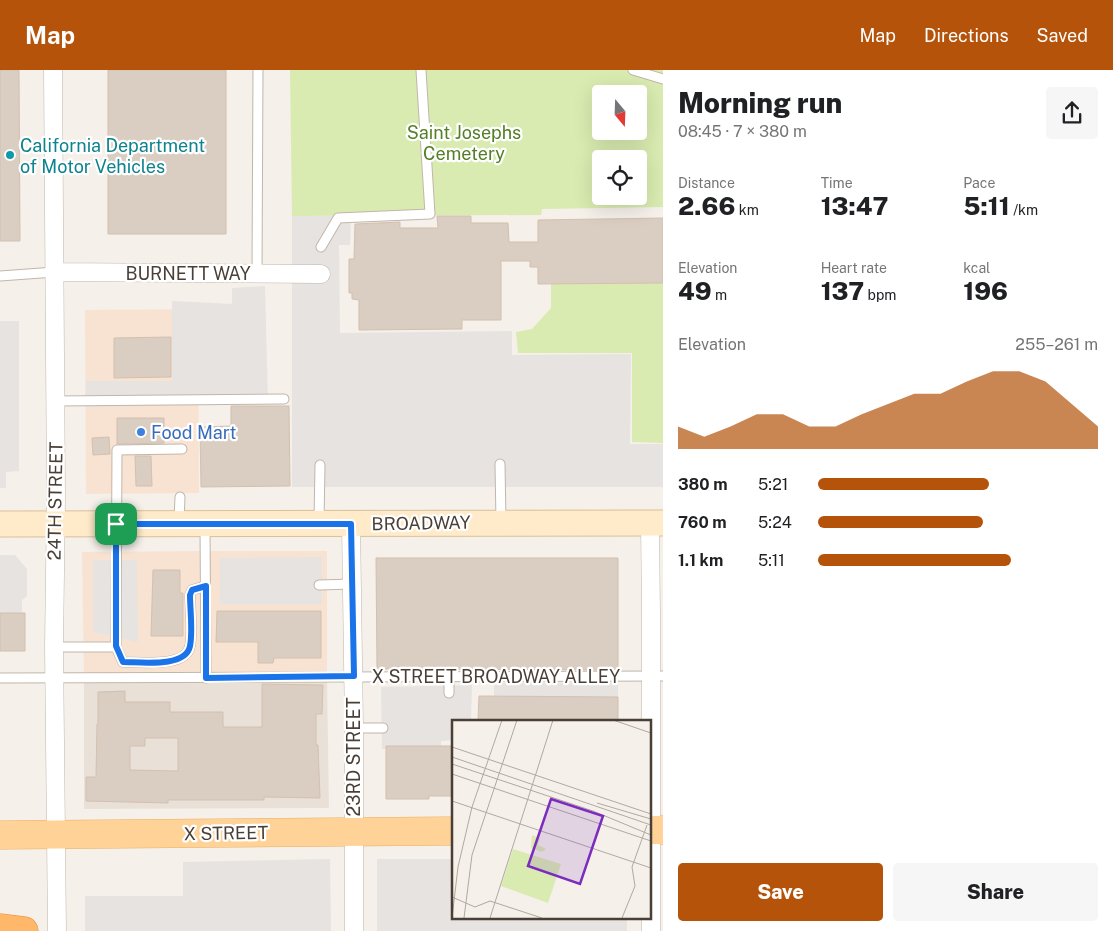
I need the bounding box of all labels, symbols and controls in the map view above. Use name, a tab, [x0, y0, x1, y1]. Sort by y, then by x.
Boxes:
text: Map	[25, 21, 75, 49]
text: Map	[859, 25, 896, 46]
text: Directions	[924, 25, 1009, 46]
text: Saved	[1037, 25, 1088, 46]
north arrow	[592, 85, 648, 140]
map controls	[592, 85, 647, 205]
text: Morning run	[678, 86, 842, 119]
button: share	[1046, 87, 1098, 139]
park label: Saint Josephs Cemetery	[407, 122, 521, 164]
text: 08:45 · 7 × 380 m	[678, 122, 807, 141]
place label: California Department of Motor Vehicles	[20, 135, 205, 177]
marker: California Department of Motor Vehicles	[4, 149, 16, 161]
button: locate	[592, 150, 647, 205]
text: Distance	[678, 175, 735, 191]
text: Time	[821, 175, 853, 191]
text: Pace	[963, 175, 995, 191]
text: 2.66	[678, 191, 735, 221]
text: 13:47	[821, 191, 889, 221]
text: 5:11	[963, 191, 1010, 221]
text: km	[735, 202, 759, 218]
text: /km	[1010, 202, 1038, 218]
text: Elevation	[678, 260, 737, 276]
text: Heart rate	[821, 260, 887, 276]
text: kcal	[963, 260, 990, 276]
street label: BURNETT WAY	[125, 263, 251, 284]
text: 49	[678, 276, 712, 306]
text: 137	[821, 276, 864, 306]
text: 196	[963, 276, 1008, 306]
text: m	[712, 287, 727, 303]
text: bpm	[864, 287, 896, 303]
text: Elevation	[678, 335, 746, 354]
text: 255–261 m	[1015, 335, 1098, 354]
place label: Food Mart	[151, 422, 237, 443]
marker: Food Mart	[135, 426, 147, 438]
street label: 24TH STREET	[43, 441, 67, 561]
text: 380 m	[678, 475, 728, 494]
text: 5:21	[758, 475, 788, 494]
pin	[95, 503, 137, 545]
icon: arrive	[102, 510, 130, 538]
street label: BROADWAY	[371, 512, 471, 534]
text: 760 m	[678, 513, 727, 532]
text: 5:24	[758, 513, 792, 532]
text: 1.1 km	[678, 551, 723, 570]
text: 5:11	[758, 551, 785, 570]
street label: X STREET BROADWAY ALLEY	[372, 666, 620, 687]
street label: 23RD STREET	[343, 697, 364, 817]
inset map	[452, 720, 650, 918]
street label: X STREET	[183, 822, 269, 844]
button: Save	[678, 863, 883, 921]
button: Share	[893, 863, 1098, 921]

